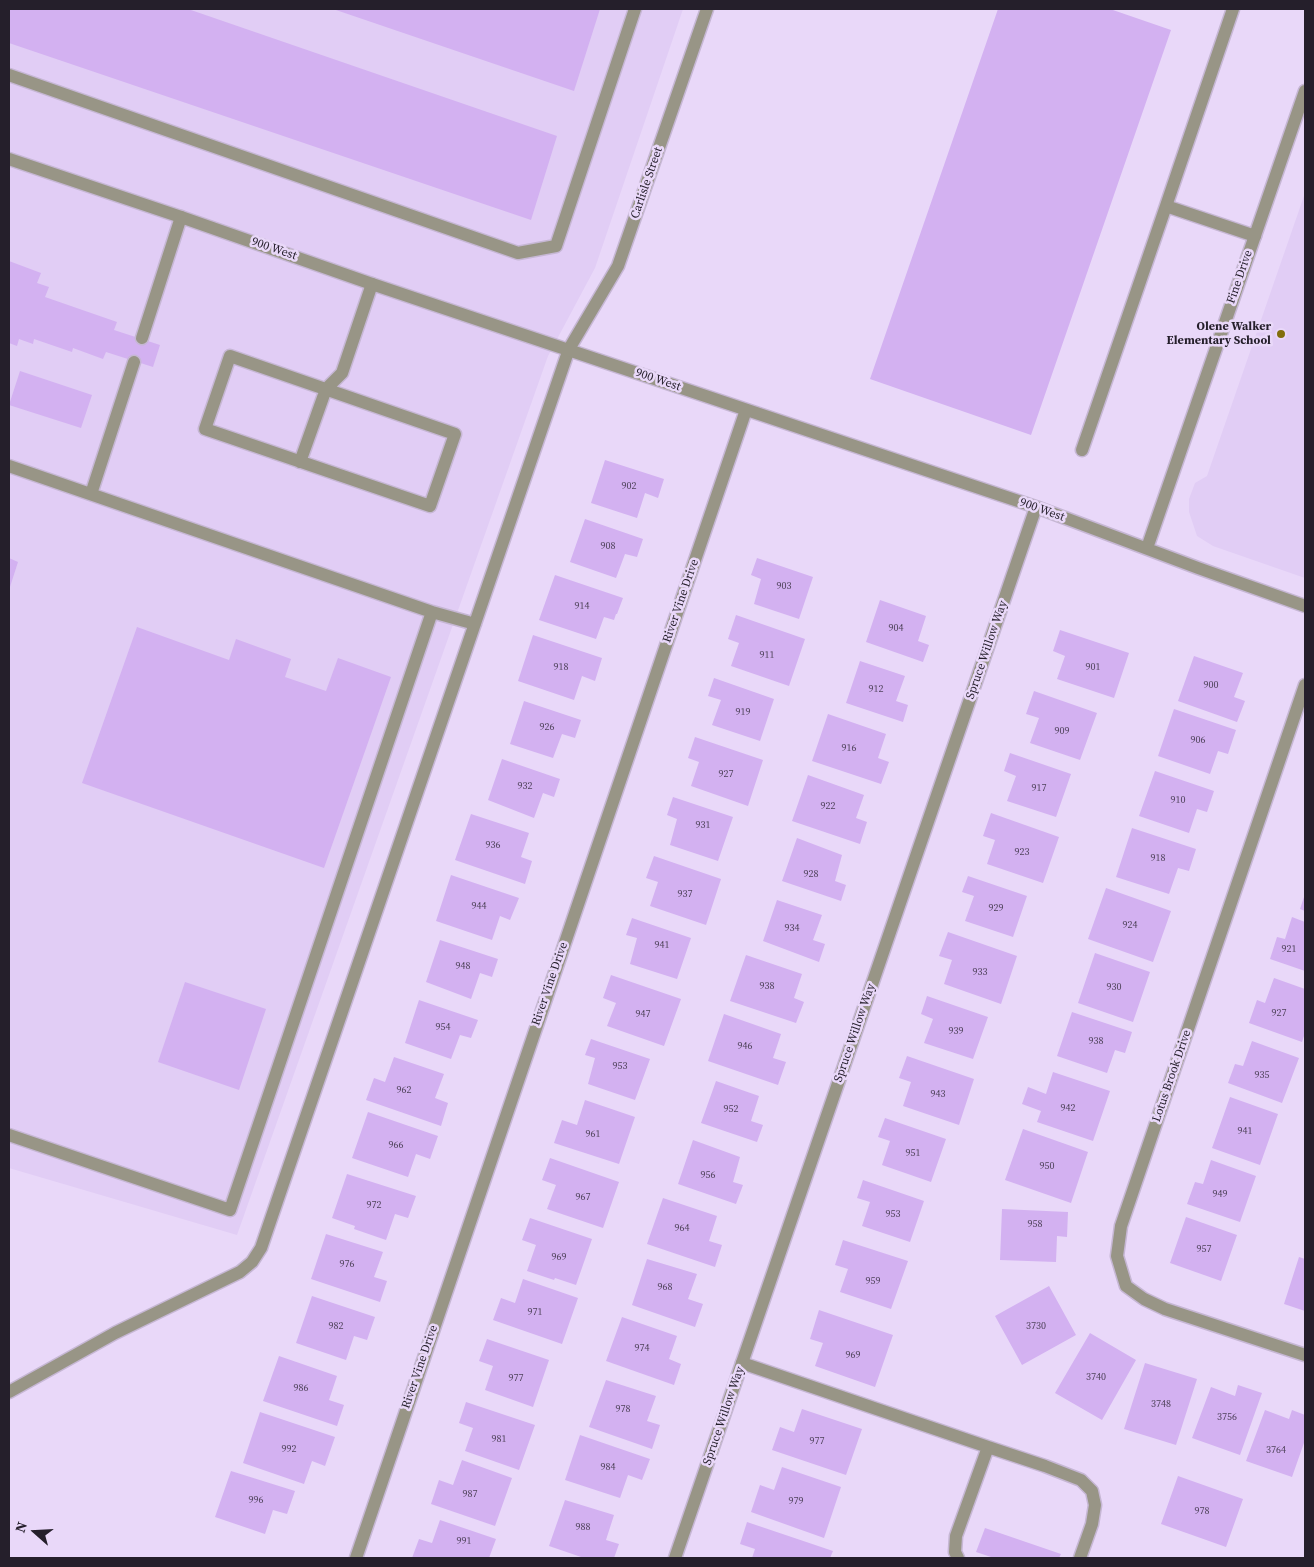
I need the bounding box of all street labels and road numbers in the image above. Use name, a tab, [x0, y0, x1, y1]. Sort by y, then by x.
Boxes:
street label: Carlisle Street	[628, 146, 666, 220]
street label: 900 West	[250, 235, 298, 263]
street label: Fine Drive	[1224, 248, 1256, 306]
street label: 900 West	[634, 366, 682, 394]
street label: 900 West	[1018, 495, 1066, 525]
street label: River Vine Drive	[660, 557, 702, 645]
street label: Spruce Willow Way	[963, 599, 1011, 701]
street label: River Vine Drive	[529, 940, 571, 1028]
street label: Spruce Willow Way	[831, 982, 879, 1084]
street label: Lotus Brook Drive	[1150, 1028, 1194, 1124]
street label: River Vine Drive	[399, 1323, 441, 1411]
street label: Spruce Willow Way	[700, 1365, 748, 1467]

